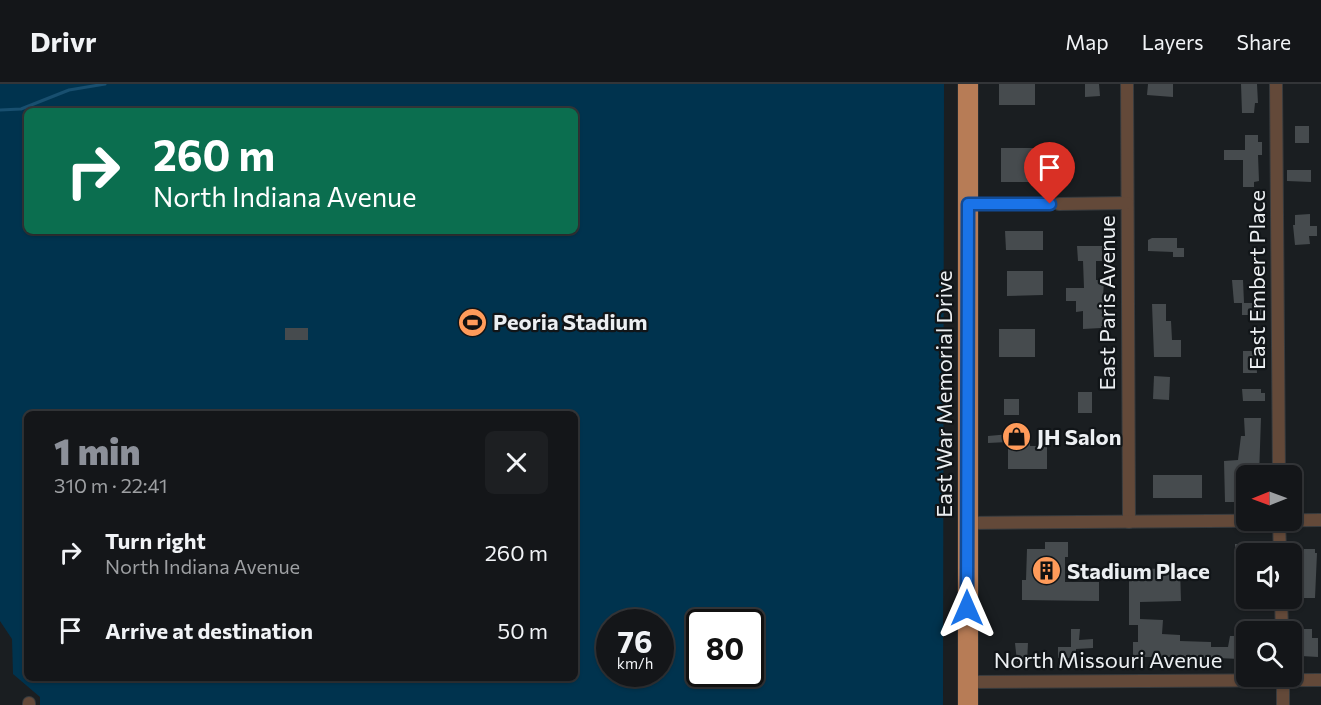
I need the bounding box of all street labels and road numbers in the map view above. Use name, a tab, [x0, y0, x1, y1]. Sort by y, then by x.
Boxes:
street label: East Embert Place	[1243, 190, 1270, 370]
street label: East Paris Avenue	[1093, 215, 1120, 391]
street label: East War Memorial Drive	[930, 270, 957, 518]
street label: North Missouri Avenue	[994, 646, 1222, 673]

